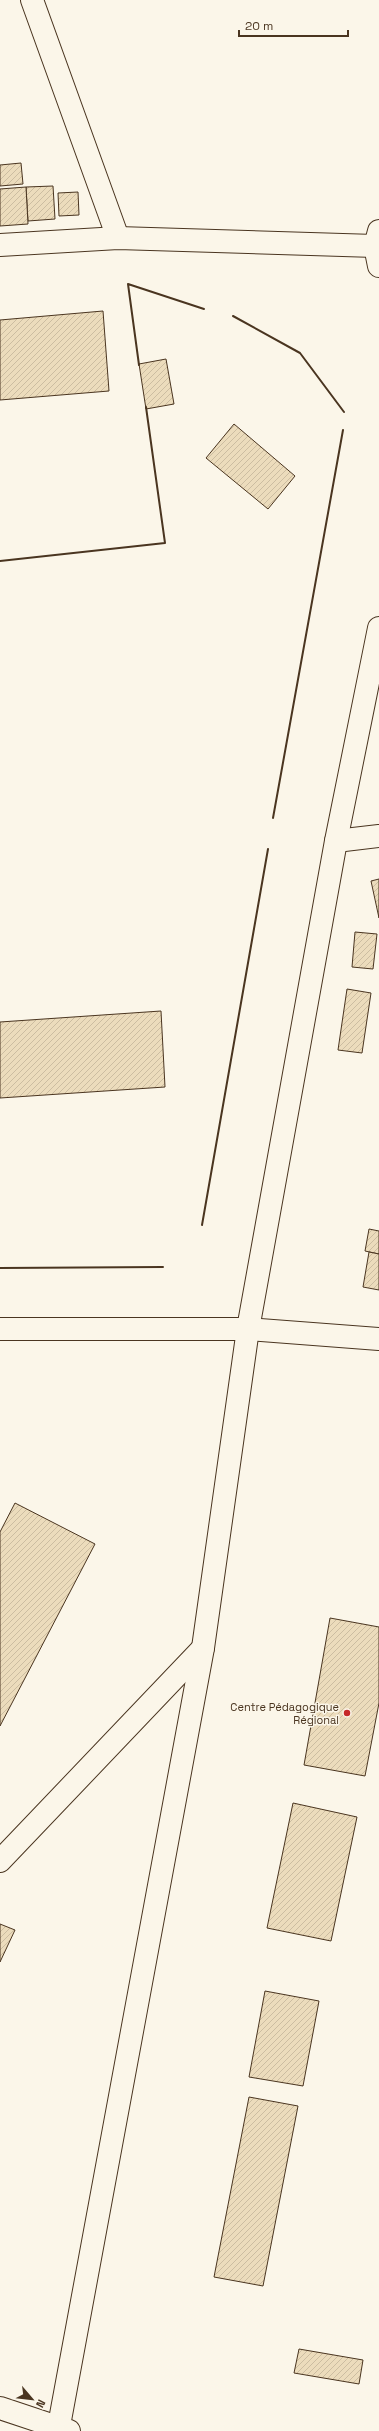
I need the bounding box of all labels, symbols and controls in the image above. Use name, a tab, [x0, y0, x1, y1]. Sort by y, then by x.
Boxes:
scale bar	[239, 12, 348, 38]
text: 20 m	[245, 18, 273, 34]
place label: Centre Pédagogique Régional	[230, 1700, 339, 1727]
marker: Centre Pédagogique Régional	[342, 1708, 352, 1718]
north arrow	[12, 2379, 52, 2419]
text: N	[33, 2397, 49, 2410]

